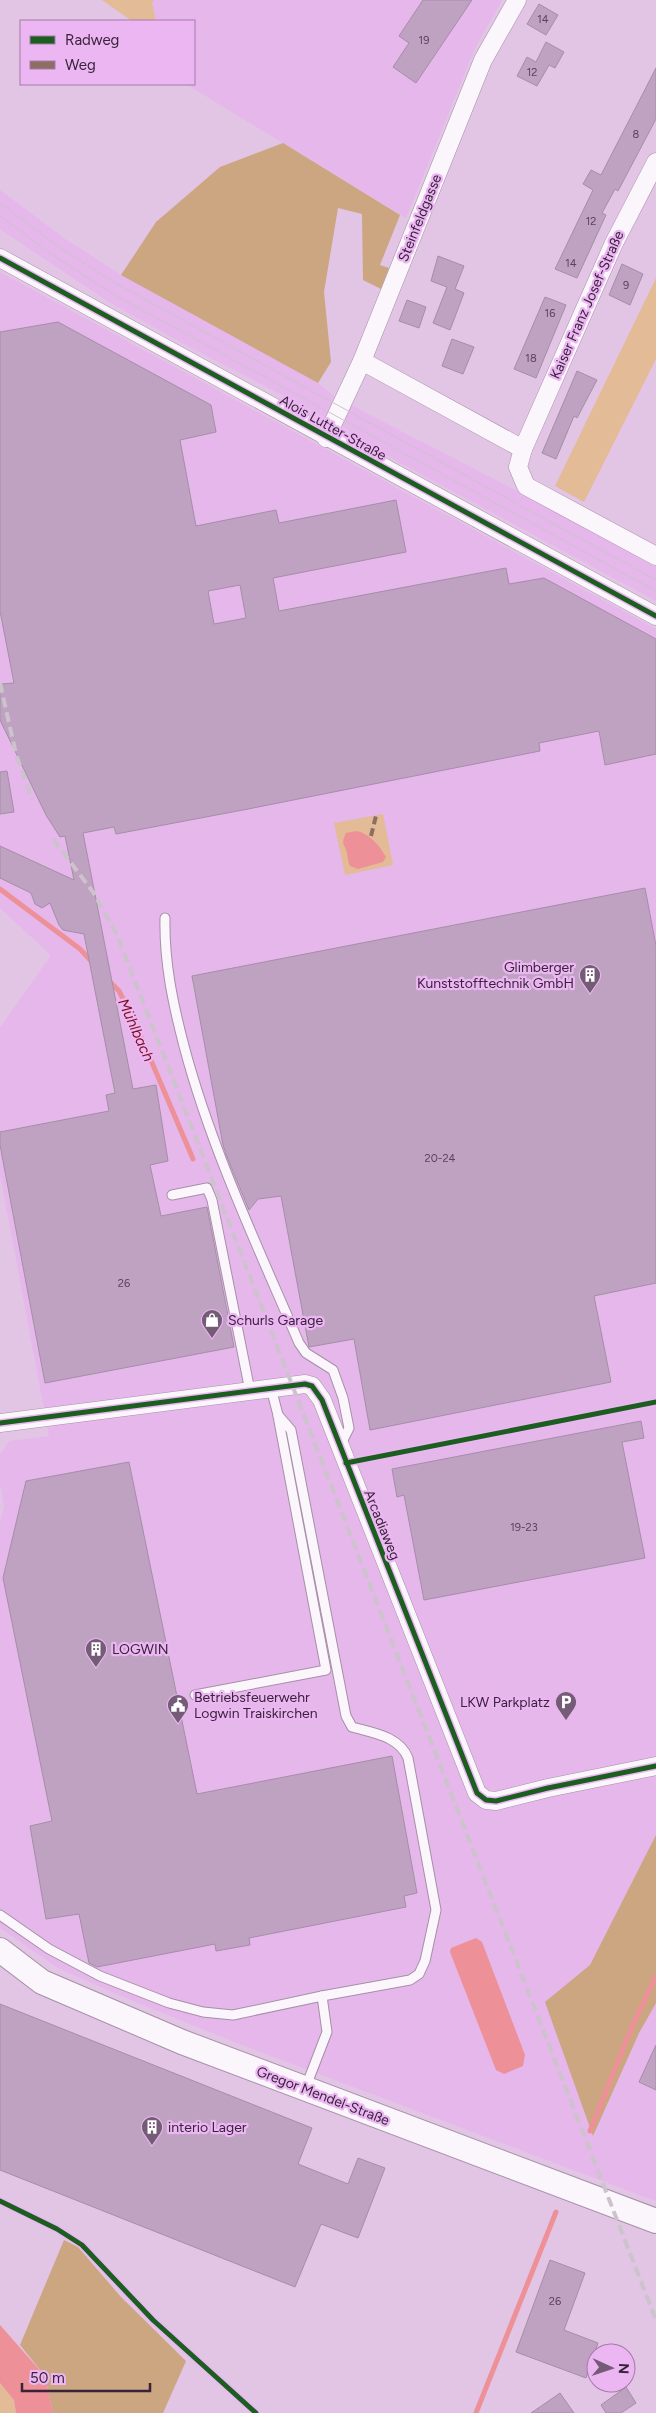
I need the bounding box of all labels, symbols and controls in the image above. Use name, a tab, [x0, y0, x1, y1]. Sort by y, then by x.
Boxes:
house number: 14	[537, 13, 549, 26]
legend	[20, 20, 195, 85]
text: Radweg	[65, 31, 119, 49]
house number: 19	[419, 34, 429, 47]
text: Weg	[65, 56, 96, 74]
house number: 12	[527, 66, 537, 79]
house number: 8	[633, 128, 640, 141]
street label: Steinfeldgasse	[395, 172, 445, 264]
house number: 12	[586, 215, 596, 228]
street label: Kaiser Franz Josef-Straße	[547, 228, 628, 382]
house number: 14	[565, 257, 577, 270]
house number: 9	[623, 279, 629, 292]
house number: 16	[545, 307, 555, 320]
house number: 18	[525, 352, 537, 365]
street label: Alois Lutter-Straße	[277, 392, 389, 464]
place label: Glimberger Kunststofftechnik GmbH	[417, 959, 574, 992]
building icon: Glimberger Kunststofftechnik GmbH	[578, 963, 602, 994]
water label: Mühlbach	[114, 996, 158, 1064]
house number: 20-24	[425, 1152, 456, 1165]
house number: 26	[118, 1277, 130, 1290]
shop icon: Schurls Garage	[200, 1308, 224, 1339]
place label: Schurls Garage	[228, 1312, 323, 1329]
street label: Arcadiaweg	[360, 1487, 404, 1563]
house number: 19-23	[510, 1521, 538, 1534]
building icon: LOGWIN	[84, 1637, 108, 1668]
place label: LOGWIN	[112, 1641, 169, 1658]
place label: Betriebsfeuerwehr Logwin Traiskirchen	[194, 1689, 318, 1722]
parking icon: LKW Parkplatz	[554, 1690, 578, 1721]
public building icon: Betriebsfeuerwehr Logwin Traiskirchen	[166, 1693, 190, 1724]
place label: LKW Parkplatz	[460, 1694, 550, 1711]
street label: Gregor Mendel-Straße	[254, 2063, 392, 2129]
building icon: interio Lager	[140, 2115, 164, 2146]
place label: interio Lager	[168, 2119, 247, 2136]
house number: 26	[549, 2295, 561, 2308]
north arrow	[586, 2343, 636, 2393]
scale bar	[22, 2360, 150, 2392]
text: N	[615, 2363, 632, 2375]
text: 50 m	[30, 2369, 65, 2387]

